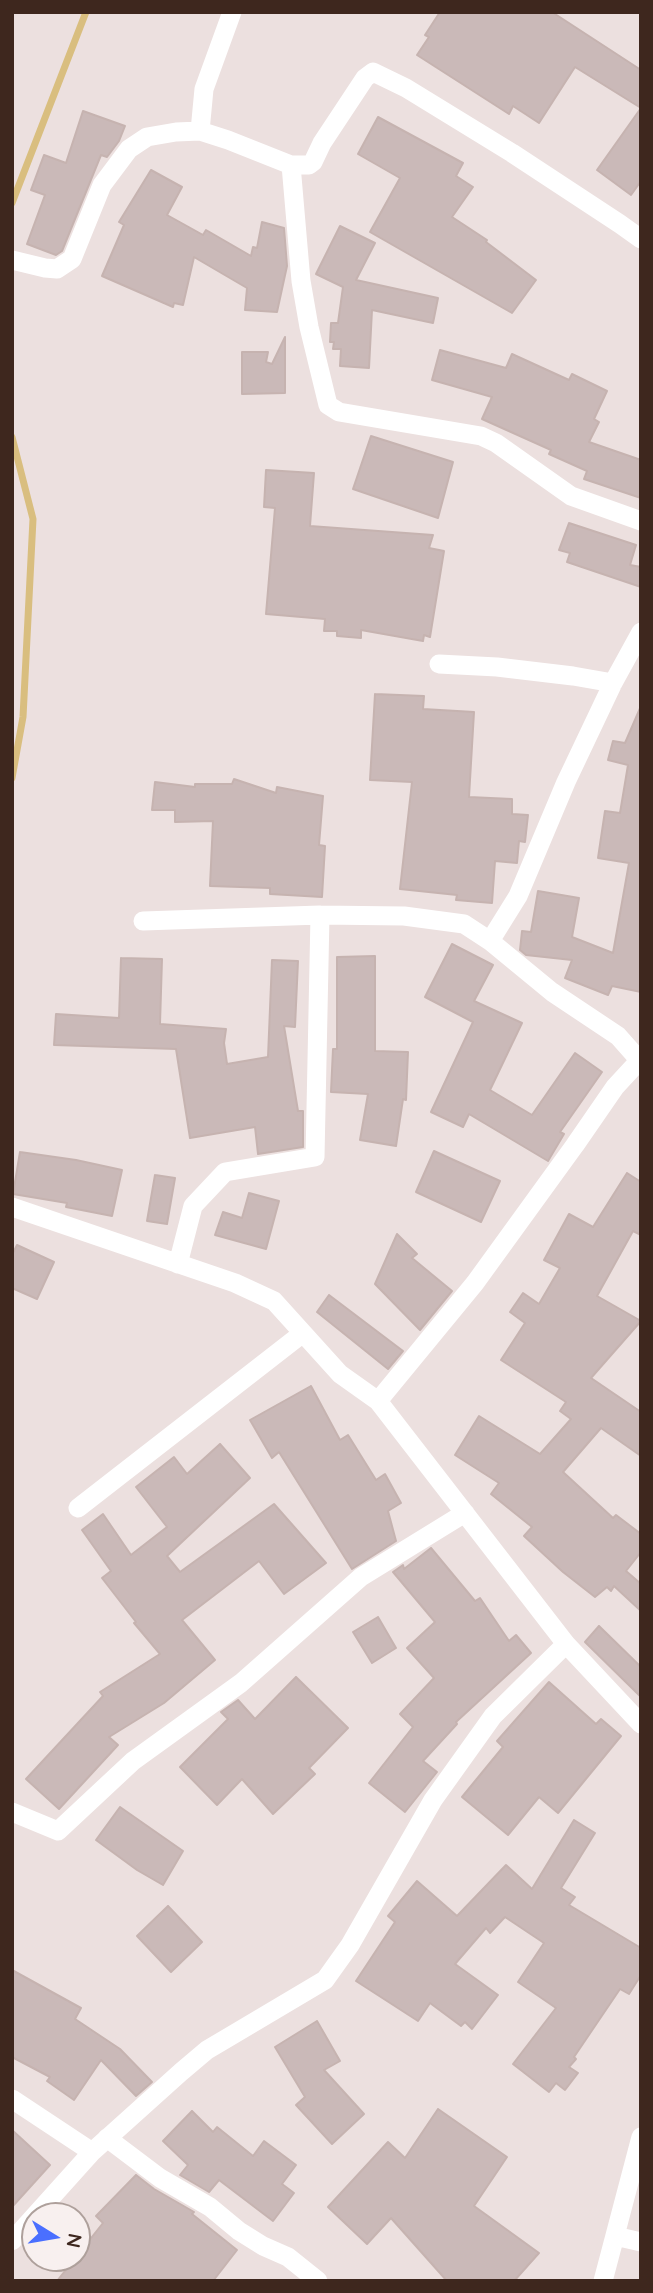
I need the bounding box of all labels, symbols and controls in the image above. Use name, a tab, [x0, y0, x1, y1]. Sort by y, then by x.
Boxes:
north arrow	[21, 2202, 91, 2272]
text: N	[62, 2231, 88, 2250]

